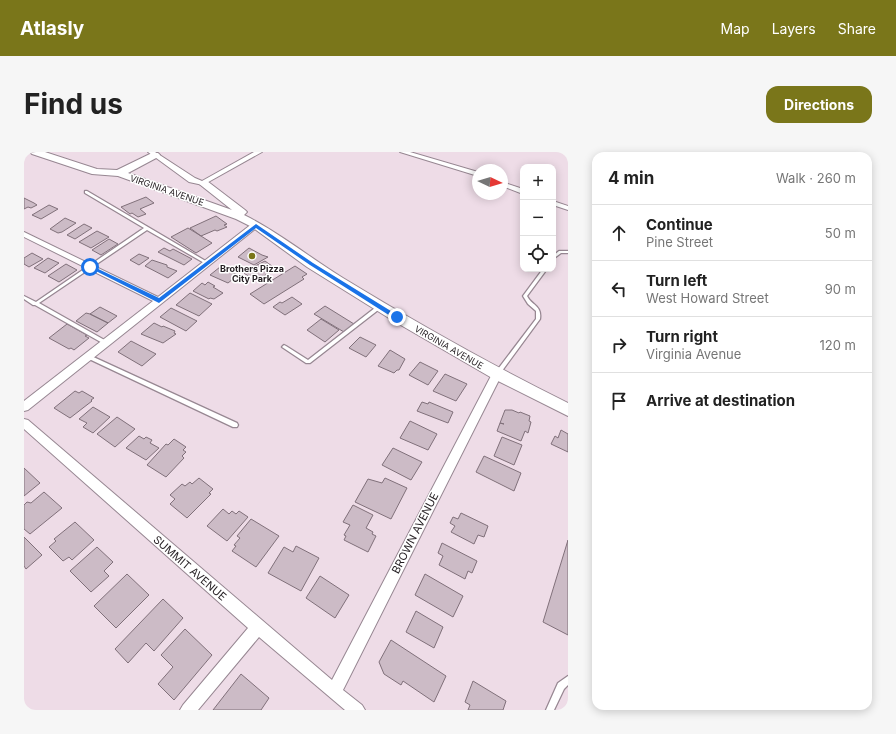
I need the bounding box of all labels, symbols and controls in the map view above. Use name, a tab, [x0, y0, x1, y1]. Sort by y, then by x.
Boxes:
text: Atlasly	[20, 17, 84, 40]
text: Map	[721, 20, 750, 37]
text: Layers	[772, 20, 816, 37]
text: Share	[838, 20, 876, 37]
button: Directions	[766, 86, 872, 123]
text: Find us	[24, 87, 123, 121]
north arrow	[472, 164, 508, 200]
map controls	[520, 164, 556, 272]
button: +	[520, 164, 556, 200]
text: 4 min	[608, 168, 654, 188]
text: Walk · 260 m	[776, 170, 856, 186]
street label: VIRGINIA AVENUE	[129, 172, 205, 208]
button: −	[520, 200, 556, 236]
text: Continue	[646, 215, 713, 234]
icon: ahead	[608, 222, 630, 244]
text: 50 m	[825, 225, 856, 241]
text: Pine Street	[646, 234, 713, 250]
button: locate	[520, 236, 556, 272]
marker: Brothers Pizza City Park	[247, 251, 257, 261]
route start	[81, 258, 99, 276]
place label: Brothers Pizza City Park	[220, 263, 284, 284]
text: Turn left	[646, 271, 707, 290]
icon: left	[608, 278, 630, 300]
text: 90 m	[825, 281, 856, 297]
text: West Howard Street	[646, 290, 769, 306]
route end	[388, 308, 406, 326]
street label: VIRGINIA AVENUE	[413, 323, 485, 371]
text: Turn right	[646, 327, 718, 346]
icon: right	[608, 334, 630, 356]
text: 120 m	[820, 337, 856, 353]
text: Virginia Avenue	[646, 346, 741, 362]
icon: arrive	[608, 390, 630, 412]
text: Arrive at destination	[646, 391, 795, 410]
street label: BROWN AVENUE	[389, 490, 441, 576]
street label: SUMMIT AVENUE	[151, 532, 229, 604]

